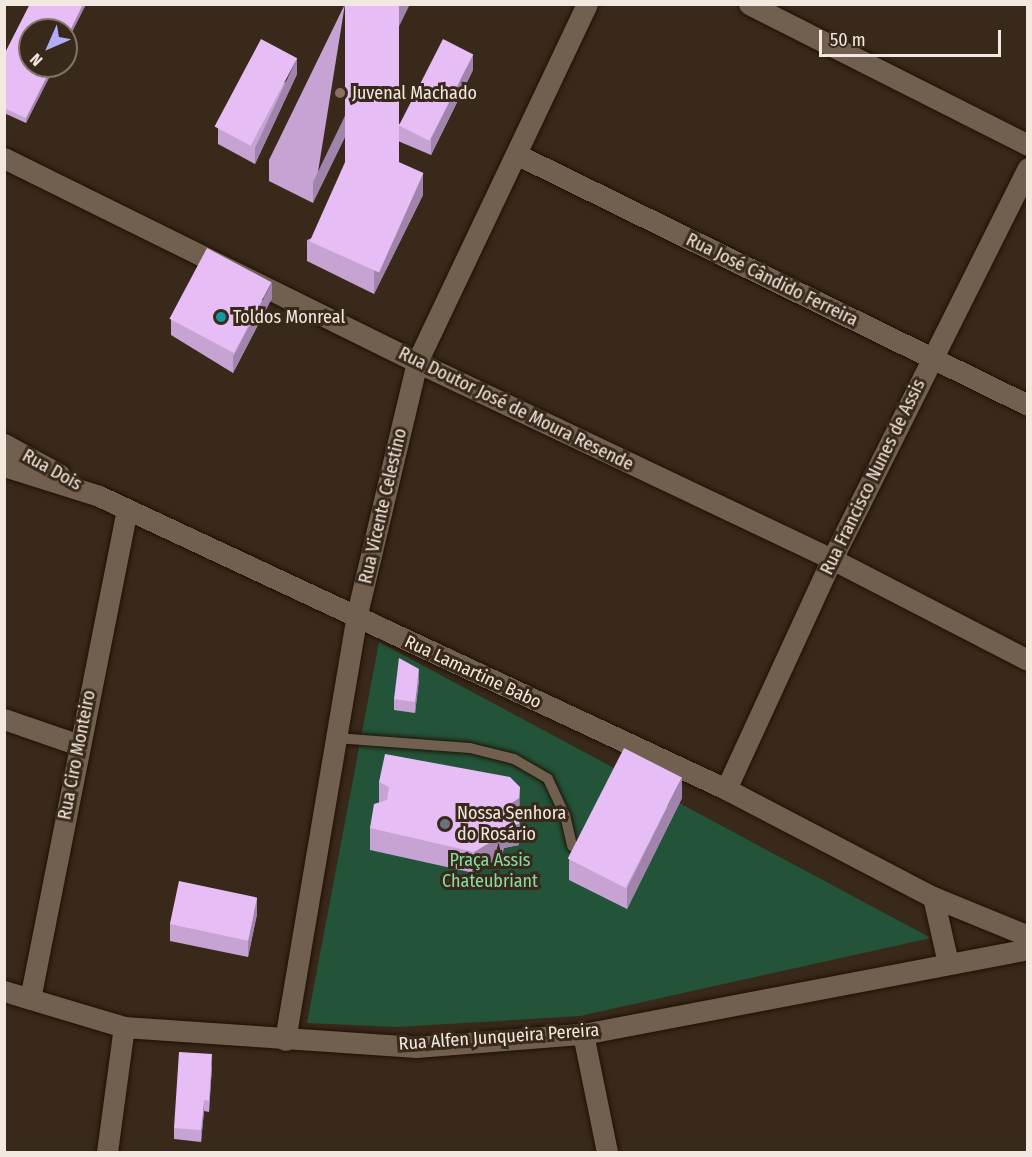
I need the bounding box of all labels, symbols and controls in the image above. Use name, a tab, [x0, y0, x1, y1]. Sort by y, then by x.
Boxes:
north arrow	[18, 18, 78, 78]
scale bar	[822, 18, 1004, 56]
text: 50 m	[830, 29, 866, 51]
text: N	[26, 50, 46, 70]
place label: Juvenal Machado	[352, 82, 477, 104]
marker: Juvenal Machado	[333, 86, 347, 100]
street label: Rua José Cândido Ferreira	[683, 229, 861, 331]
place label: Toldos Monreal	[233, 306, 345, 328]
marker: Toldos Monreal	[214, 310, 228, 324]
street label: Rua Doutor José de Moura Resende	[395, 343, 637, 475]
street label: Rua Francisco Nunes de Assis	[816, 376, 930, 578]
street label: Rua Vicente Celestino	[355, 426, 411, 586]
street label: Rua Dois	[19, 445, 85, 495]
street label: Rua Lamartine Babo	[401, 631, 545, 713]
street label: Rua Ciro Monteiro	[54, 688, 100, 822]
place label: Nossa Senhora do Rosário	[457, 803, 566, 846]
marker: Nossa Senhora do Rosário	[438, 817, 452, 831]
park label: Praça Assis Chateubriant	[442, 850, 538, 892]
street label: Rua Alfen Junqueira Pereira	[398, 1019, 600, 1055]

